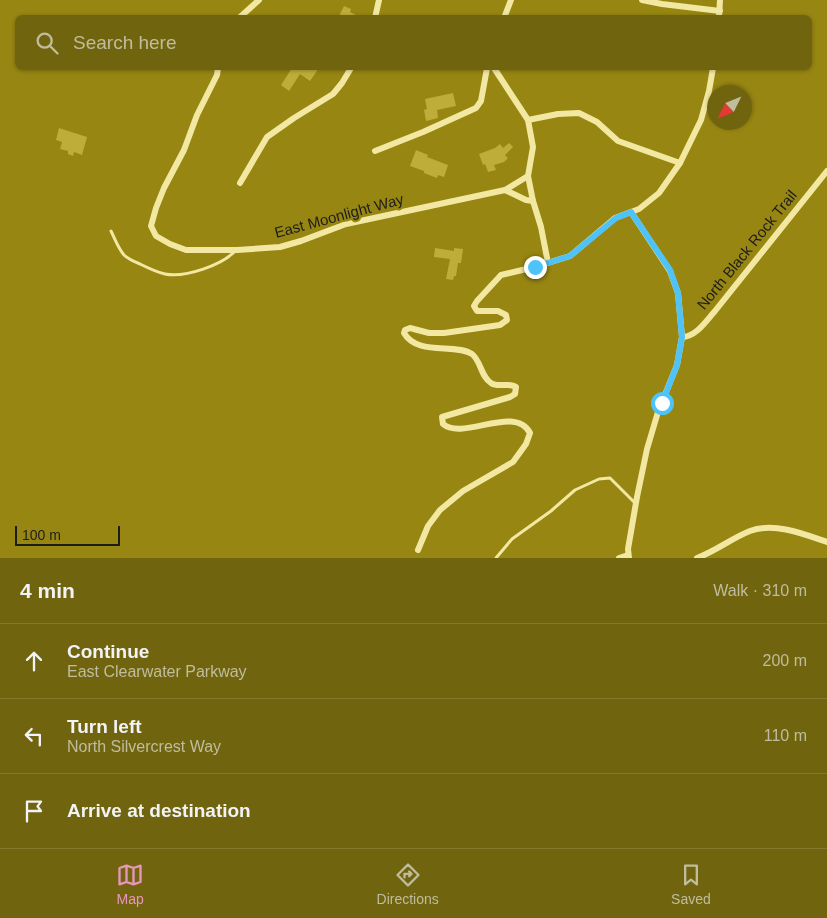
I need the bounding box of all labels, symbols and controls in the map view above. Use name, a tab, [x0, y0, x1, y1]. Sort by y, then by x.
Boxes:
search box	[15, 15, 812, 70]
icon: search	[33, 29, 61, 57]
text: Search here	[73, 32, 177, 53]
north arrow	[707, 85, 752, 130]
street label: North Black Rock Trail	[693, 187, 800, 313]
street label: East Moonlight Way	[273, 190, 406, 241]
route end	[524, 256, 547, 279]
route start	[651, 392, 674, 415]
scale bar	[15, 523, 120, 546]
text: 100 m	[22, 527, 61, 543]
text: 4 min	[20, 579, 75, 602]
text: Walk · 310 m	[713, 582, 807, 599]
text: Continue	[67, 641, 149, 662]
icon: ahead	[20, 647, 48, 675]
text: 200 m	[763, 652, 807, 669]
text: East Clearwater Parkway	[67, 663, 247, 680]
text: Turn left	[67, 716, 142, 737]
icon: left	[20, 722, 48, 750]
text: 110 m	[764, 727, 807, 744]
text: North Silvercrest Way	[67, 738, 221, 755]
icon: arrive	[20, 797, 48, 825]
text: Arrive at destination	[67, 800, 251, 821]
tab: Map	[116, 861, 144, 907]
tab: Directions	[377, 861, 439, 907]
tab: Saved	[671, 861, 711, 907]

